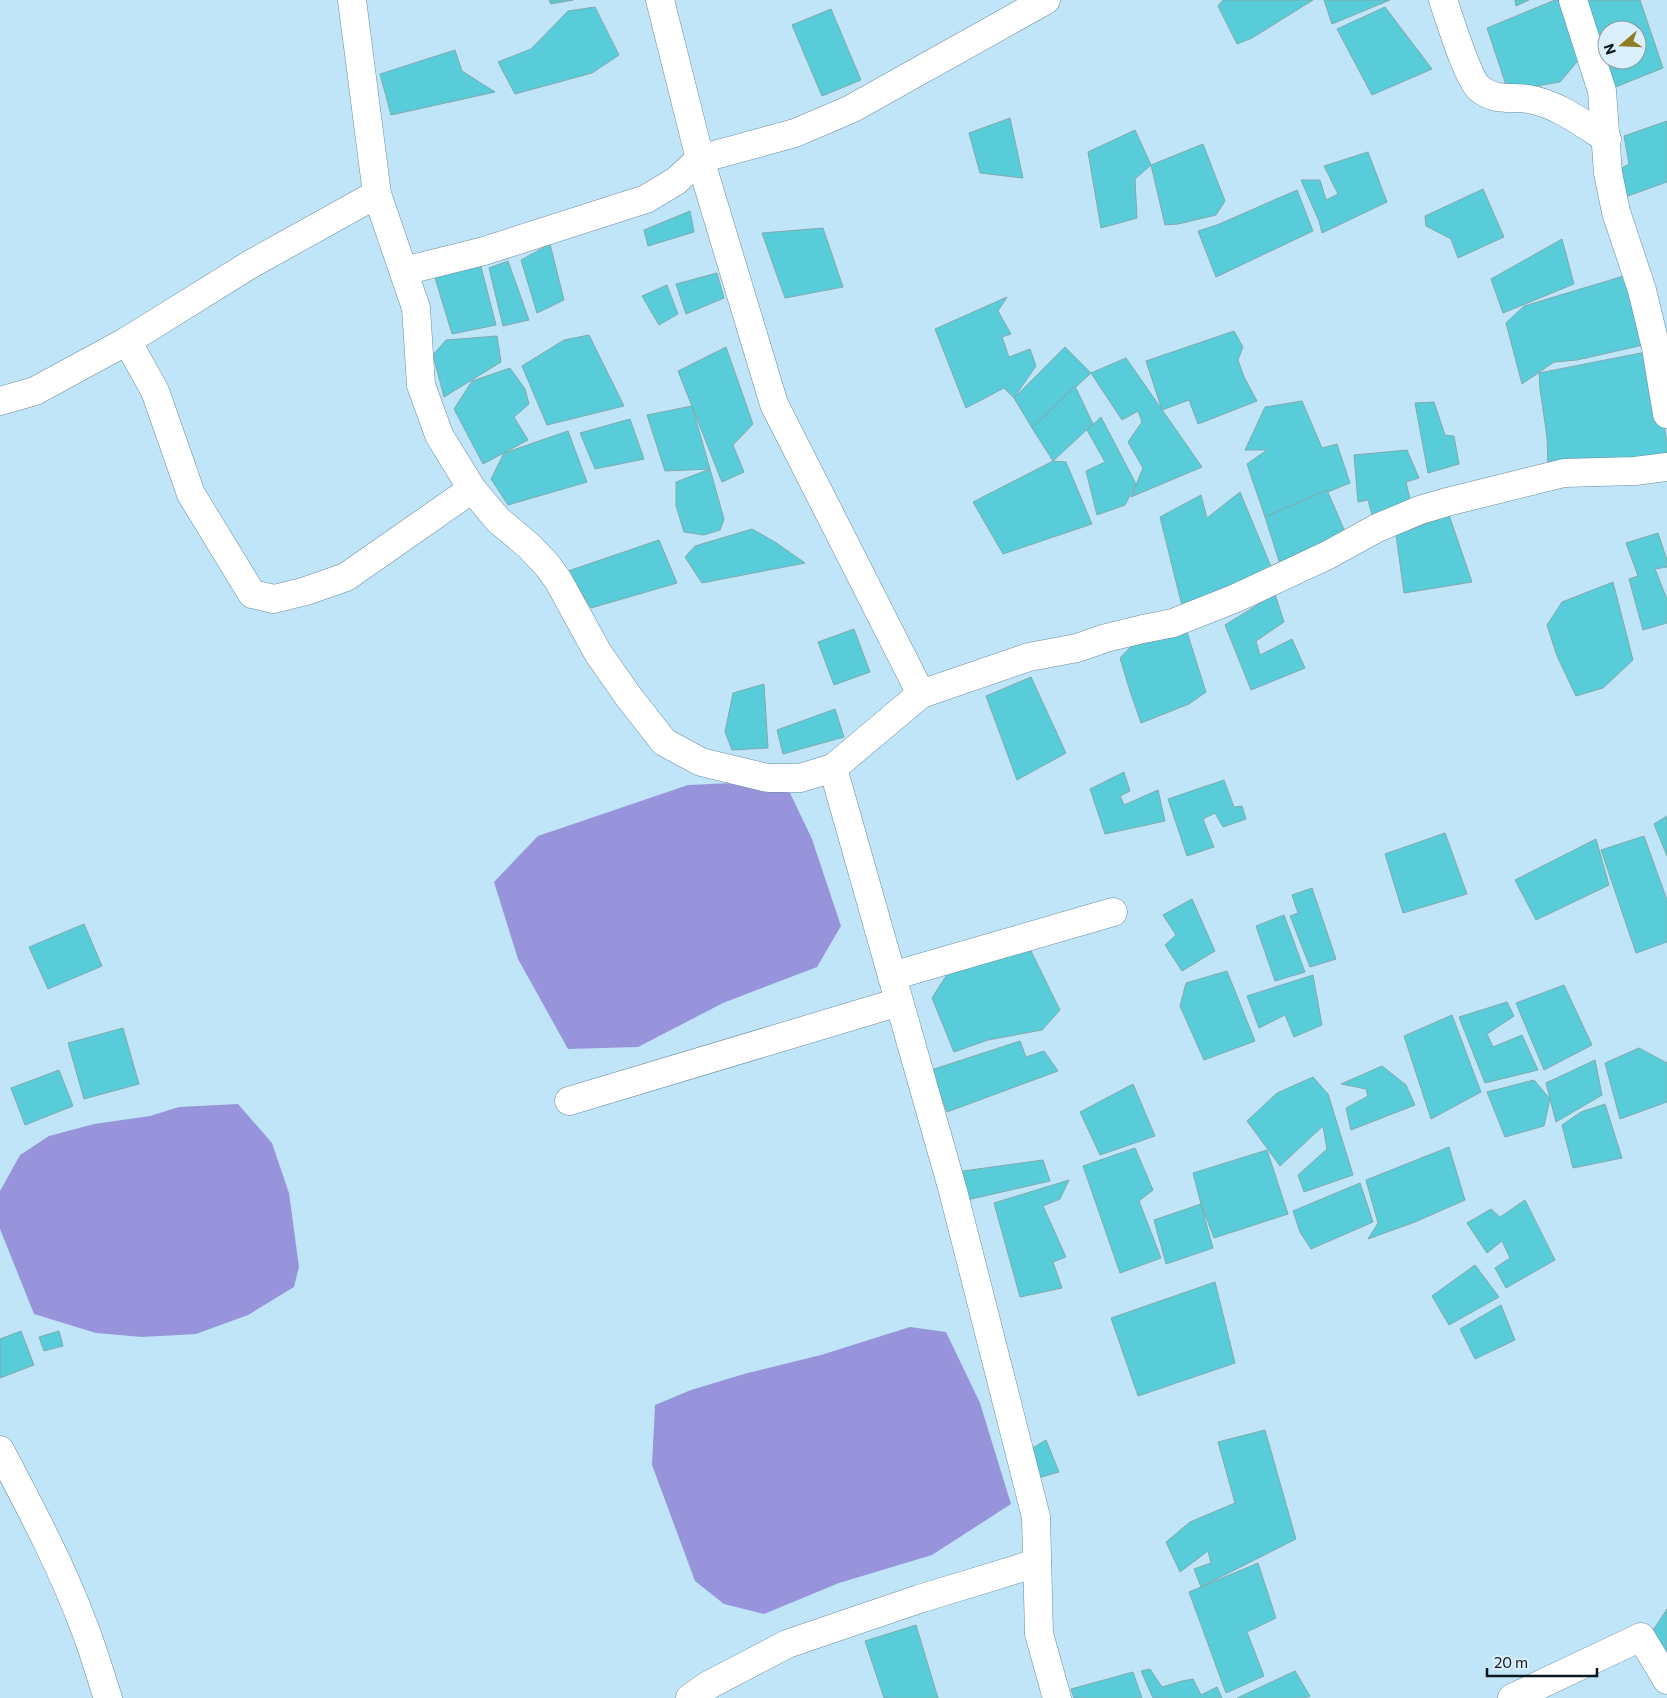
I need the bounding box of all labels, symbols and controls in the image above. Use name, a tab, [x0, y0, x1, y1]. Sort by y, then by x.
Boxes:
north arrow	[1597, 20, 1647, 70]
text: N	[1599, 42, 1619, 57]
scale bar	[1487, 1646, 1597, 1678]
text: 20 m	[1494, 1653, 1528, 1671]

